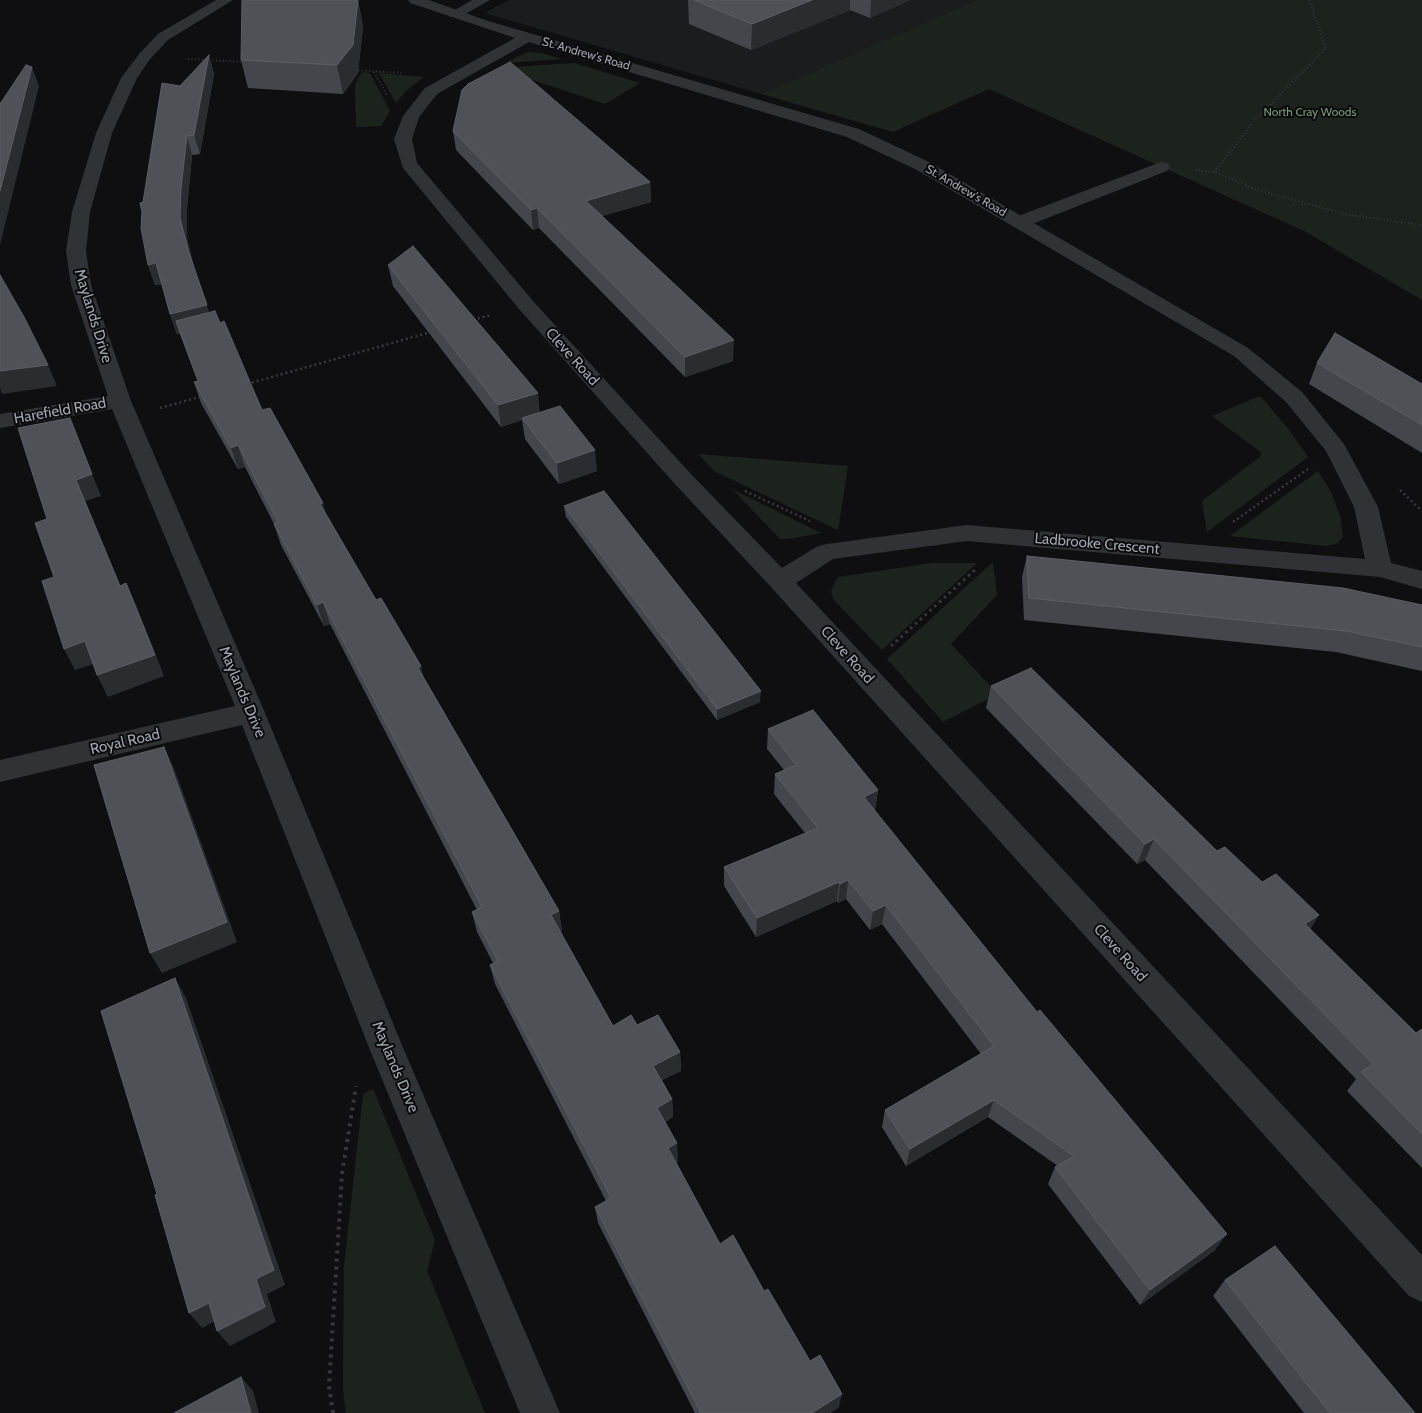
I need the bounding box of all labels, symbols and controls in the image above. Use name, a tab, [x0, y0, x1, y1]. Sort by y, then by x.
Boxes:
street label: St. Andrew's Road	[540, 35, 632, 73]
park label: North Cray Woods	[1264, 105, 1356, 119]
street label: St. Andrew's Road	[923, 162, 1009, 220]
street label: Maylands Drive	[70, 267, 116, 365]
street label: Cleve Road	[542, 325, 602, 389]
street label: Harefield Road	[12, 394, 108, 428]
street label: Ladbrooke Crescent	[1034, 530, 1160, 558]
street label: Cleve Road	[817, 623, 877, 687]
street label: Maylands Drive	[215, 644, 269, 740]
street label: Royal Road	[88, 725, 162, 759]
street label: Cleve Road	[1090, 921, 1150, 985]
street label: Maylands Drive	[368, 1019, 422, 1115]

